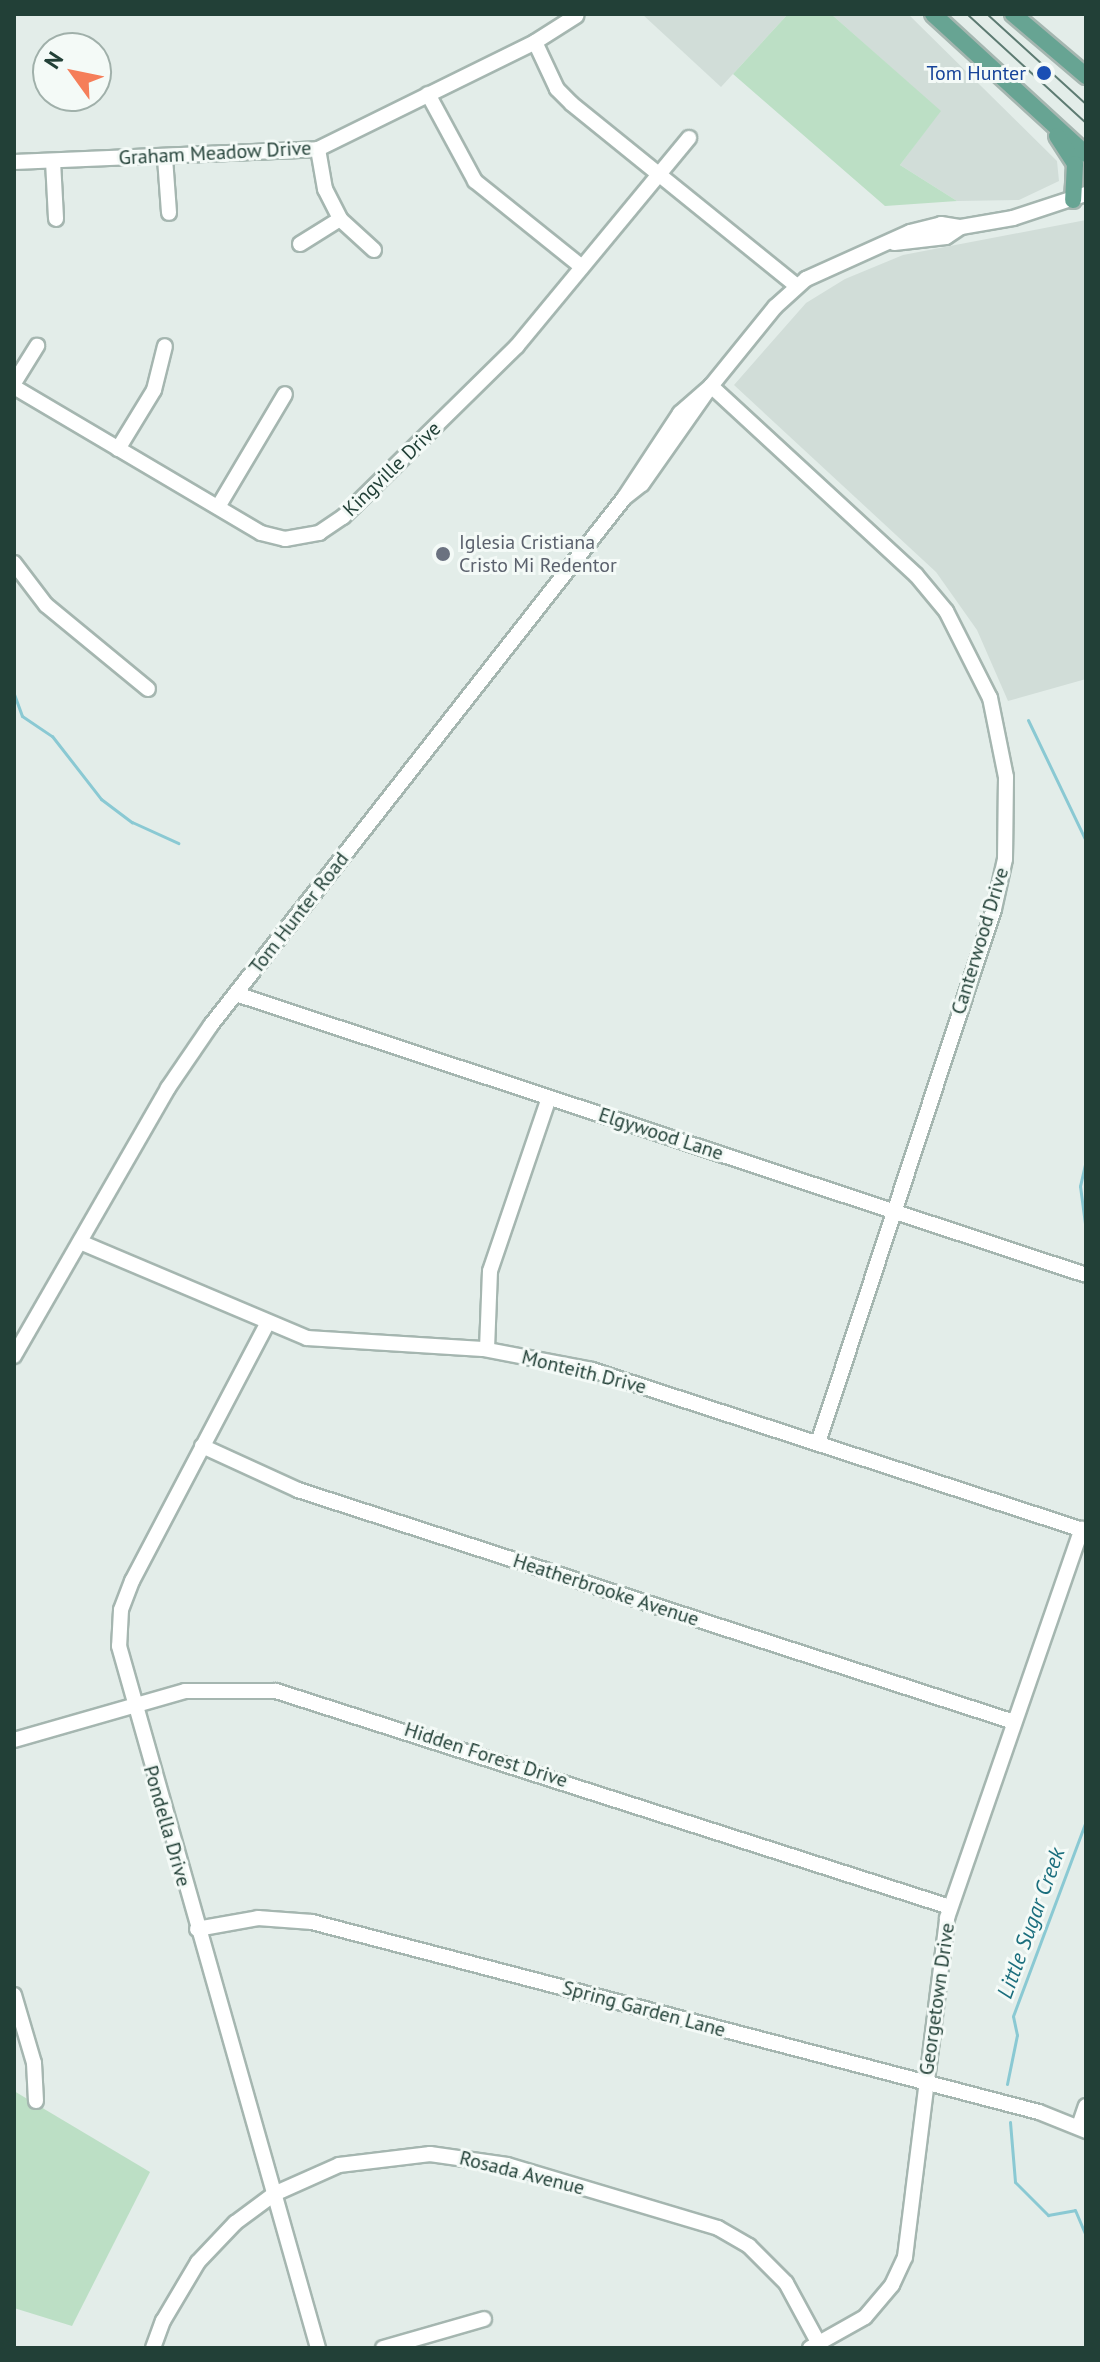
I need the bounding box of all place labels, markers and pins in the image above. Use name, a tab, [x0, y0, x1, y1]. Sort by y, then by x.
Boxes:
place label: Tom Hunter	[926, 61, 1026, 85]
marker: Tom Hunter	[1033, 62, 1055, 84]
place label: Iglesia Cristiana Cristo Mi Redentor	[459, 530, 617, 577]
marker: Iglesia Cristiana Cristo Mi Redentor	[434, 545, 452, 563]

